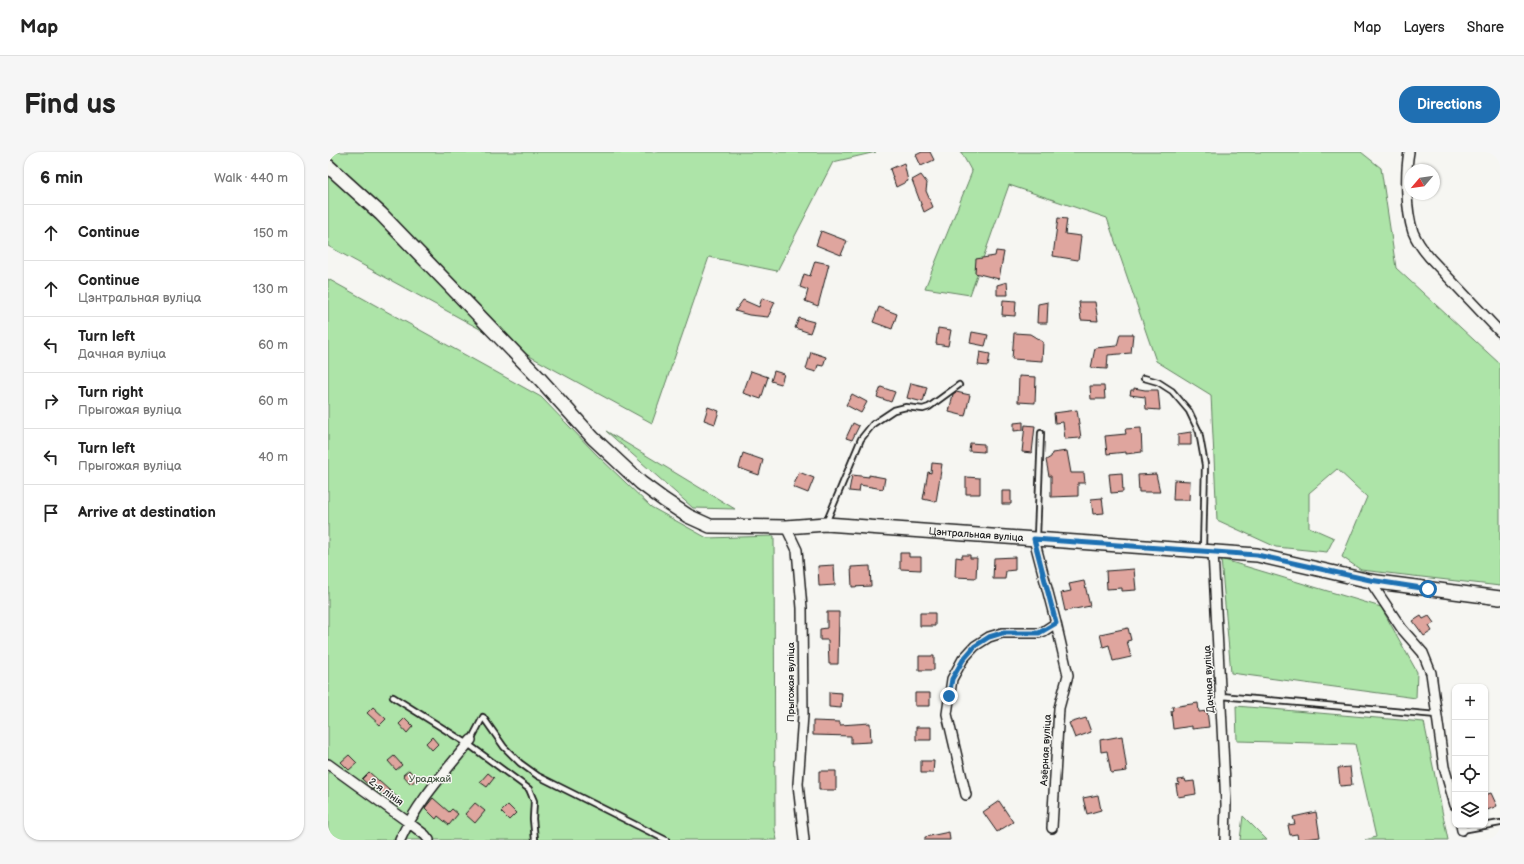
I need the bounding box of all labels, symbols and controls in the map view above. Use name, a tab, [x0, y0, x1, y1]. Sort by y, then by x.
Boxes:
text: Map	[20, 16, 58, 39]
text: Map	[1353, 19, 1381, 36]
text: Layers	[1403, 19, 1445, 36]
text: Share	[1467, 19, 1504, 36]
button: Directions	[1399, 86, 1500, 123]
text: Find us	[24, 88, 116, 121]
north arrow	[1404, 164, 1440, 200]
text: 6 min	[40, 168, 83, 188]
text: Walk · 440 m	[214, 170, 288, 186]
icon: ahead	[40, 222, 62, 244]
text: Continue	[78, 223, 140, 242]
text: 150 m	[254, 225, 288, 241]
text: Continue	[78, 271, 140, 290]
icon: ahead	[40, 278, 62, 300]
text: 130 m	[253, 281, 288, 297]
text: Цэнтральная вуліца	[78, 290, 201, 306]
text: Turn left	[78, 327, 135, 346]
icon: left	[40, 334, 62, 356]
text: 60 m	[258, 337, 288, 353]
text: Дачная вуліца	[78, 346, 166, 362]
text: Turn right	[78, 383, 143, 402]
icon: right	[40, 390, 62, 412]
text: 60 m	[258, 393, 288, 409]
text: Прыгожая вуліца	[78, 402, 182, 418]
text: Turn left	[78, 439, 135, 458]
icon: left	[40, 446, 62, 468]
text: 40 m	[258, 449, 288, 465]
text: Прыгожая вуліца	[78, 458, 182, 474]
icon: arrive	[40, 502, 62, 524]
text: Arrive at destination	[78, 503, 216, 522]
street label: Цэнтральная вуліца	[928, 525, 1024, 544]
route start	[1419, 580, 1437, 598]
street label: Прыгожая вуліца	[785, 642, 797, 722]
street label: Дачная вуліца	[1201, 645, 1217, 713]
map controls	[1452, 684, 1488, 828]
button: +	[1452, 684, 1488, 720]
route end	[940, 687, 958, 705]
street label: Азёрная вуліца	[1038, 714, 1054, 787]
button: −	[1452, 720, 1488, 756]
button: locate	[1452, 756, 1488, 792]
park label: Ураджай	[409, 773, 452, 785]
street label: 2-я лінія	[366, 776, 406, 809]
button: layers	[1452, 792, 1488, 828]

